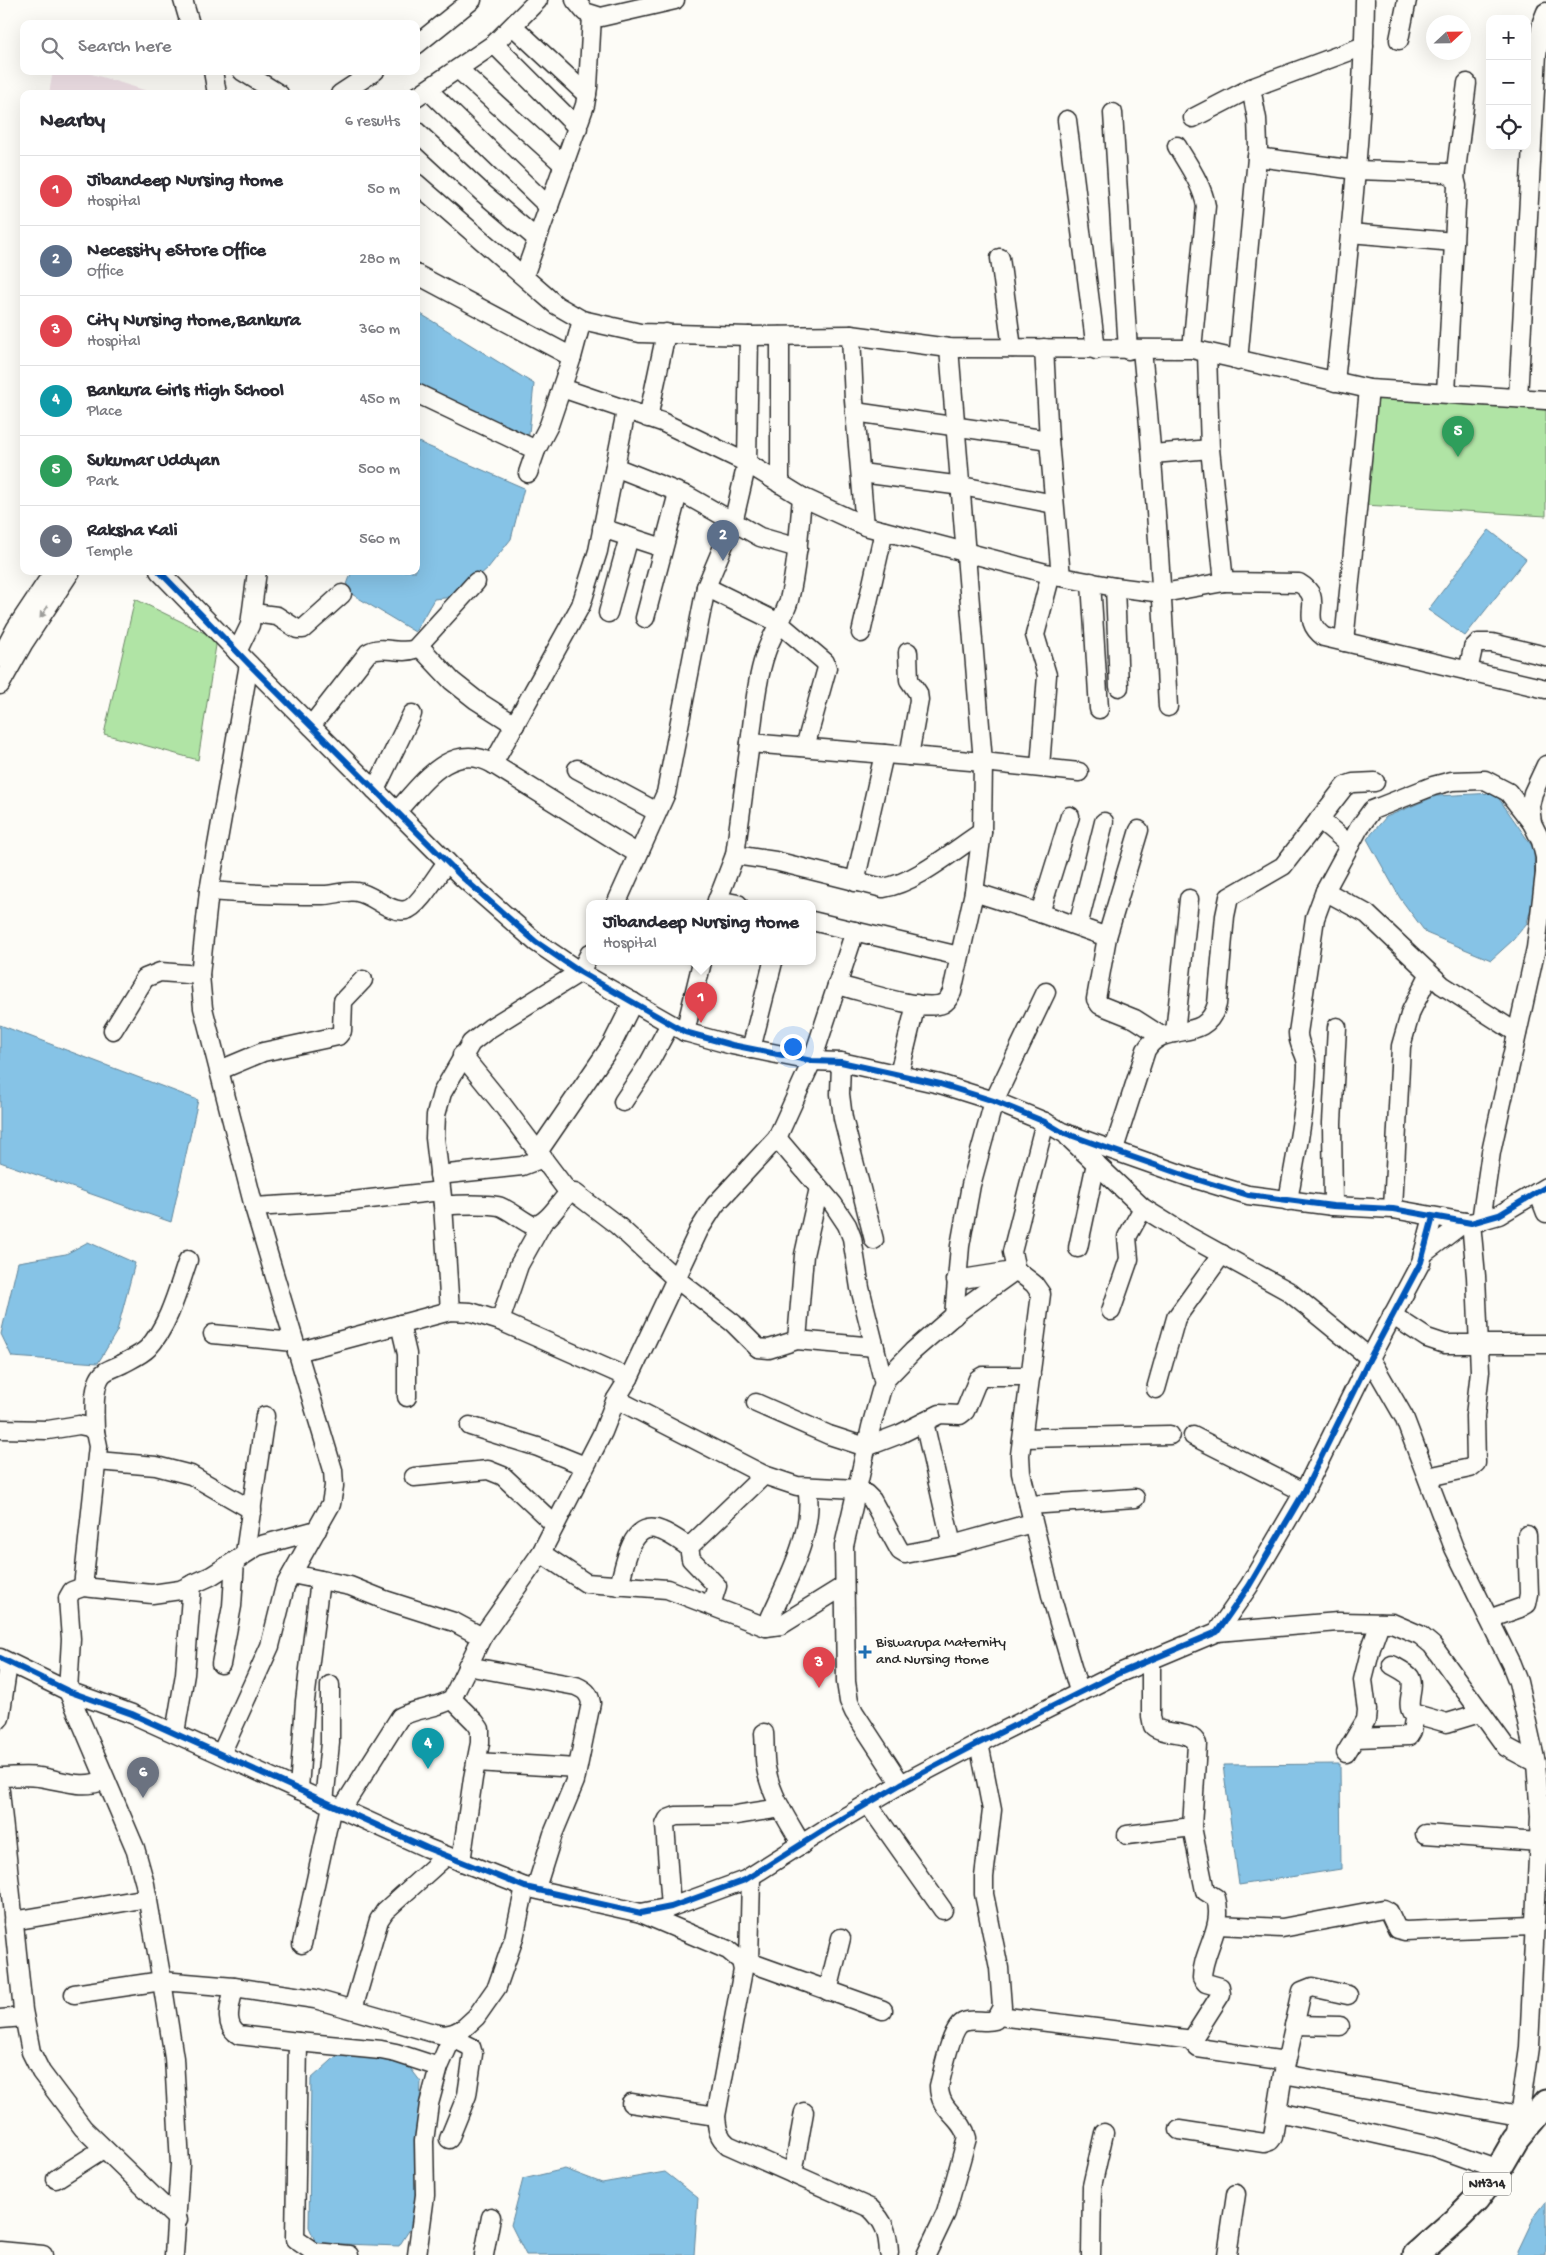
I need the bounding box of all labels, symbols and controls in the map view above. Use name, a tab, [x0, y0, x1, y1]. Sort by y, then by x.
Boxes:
north arrow	[1426, 15, 1471, 60]
map controls	[1486, 15, 1531, 150]
button: +	[1486, 15, 1531, 60]
search box	[20, 20, 420, 75]
icon: search	[38, 34, 66, 62]
text: Search here	[78, 36, 172, 59]
button: −	[1486, 60, 1531, 105]
button: locate	[1486, 105, 1531, 150]
text: Nearby	[40, 110, 105, 135]
text: 6 results	[345, 113, 400, 132]
text: Jibandeep Nursing Home	[87, 170, 283, 193]
text: 1	[53, 181, 59, 200]
text: 50 m	[367, 181, 400, 200]
text: Hospital	[87, 193, 141, 212]
text: Necessity eStore Office	[87, 240, 266, 263]
text: 2	[52, 251, 60, 270]
text: 280 m	[359, 251, 400, 270]
text: Office	[87, 263, 124, 282]
text: City Nursing Home,Bankura	[87, 310, 300, 333]
text: 3	[52, 321, 60, 340]
text: 360 m	[359, 321, 400, 340]
text: Hospital	[87, 333, 141, 352]
text: Bankura Girls High School	[87, 380, 284, 403]
text: 4	[52, 391, 60, 410]
text: 450 m	[360, 391, 400, 410]
text: Place	[87, 403, 122, 422]
pin: 5	[1442, 416, 1474, 457]
text: Sukumar Uddyan	[87, 450, 220, 473]
text: 5	[52, 461, 60, 480]
text: 500 m	[358, 461, 400, 480]
text: Park	[87, 473, 118, 492]
text: Raksha Kali	[87, 520, 178, 543]
pin: 2	[707, 520, 739, 561]
text: 6	[52, 531, 60, 550]
text: 560 m	[359, 531, 400, 550]
text: Temple	[87, 543, 132, 562]
one-way arrow	[39, 605, 49, 619]
popup	[586, 900, 816, 965]
text: Jibandeep Nursing Home	[603, 912, 799, 935]
text: Hospital	[603, 935, 657, 954]
pin: 1	[685, 982, 717, 1023]
your location	[780, 1034, 806, 1060]
place label: Biswarupa Maternity and Nursing Home	[875, 1634, 1006, 1669]
marker: Biswarupa Maternity and Nursing Home	[858, 1645, 872, 1659]
pin: 3	[803, 1647, 835, 1688]
pin: 4	[412, 1728, 444, 1769]
pin: 6	[127, 1757, 159, 1798]
road number: NH314	[1463, 2172, 1511, 2196]

